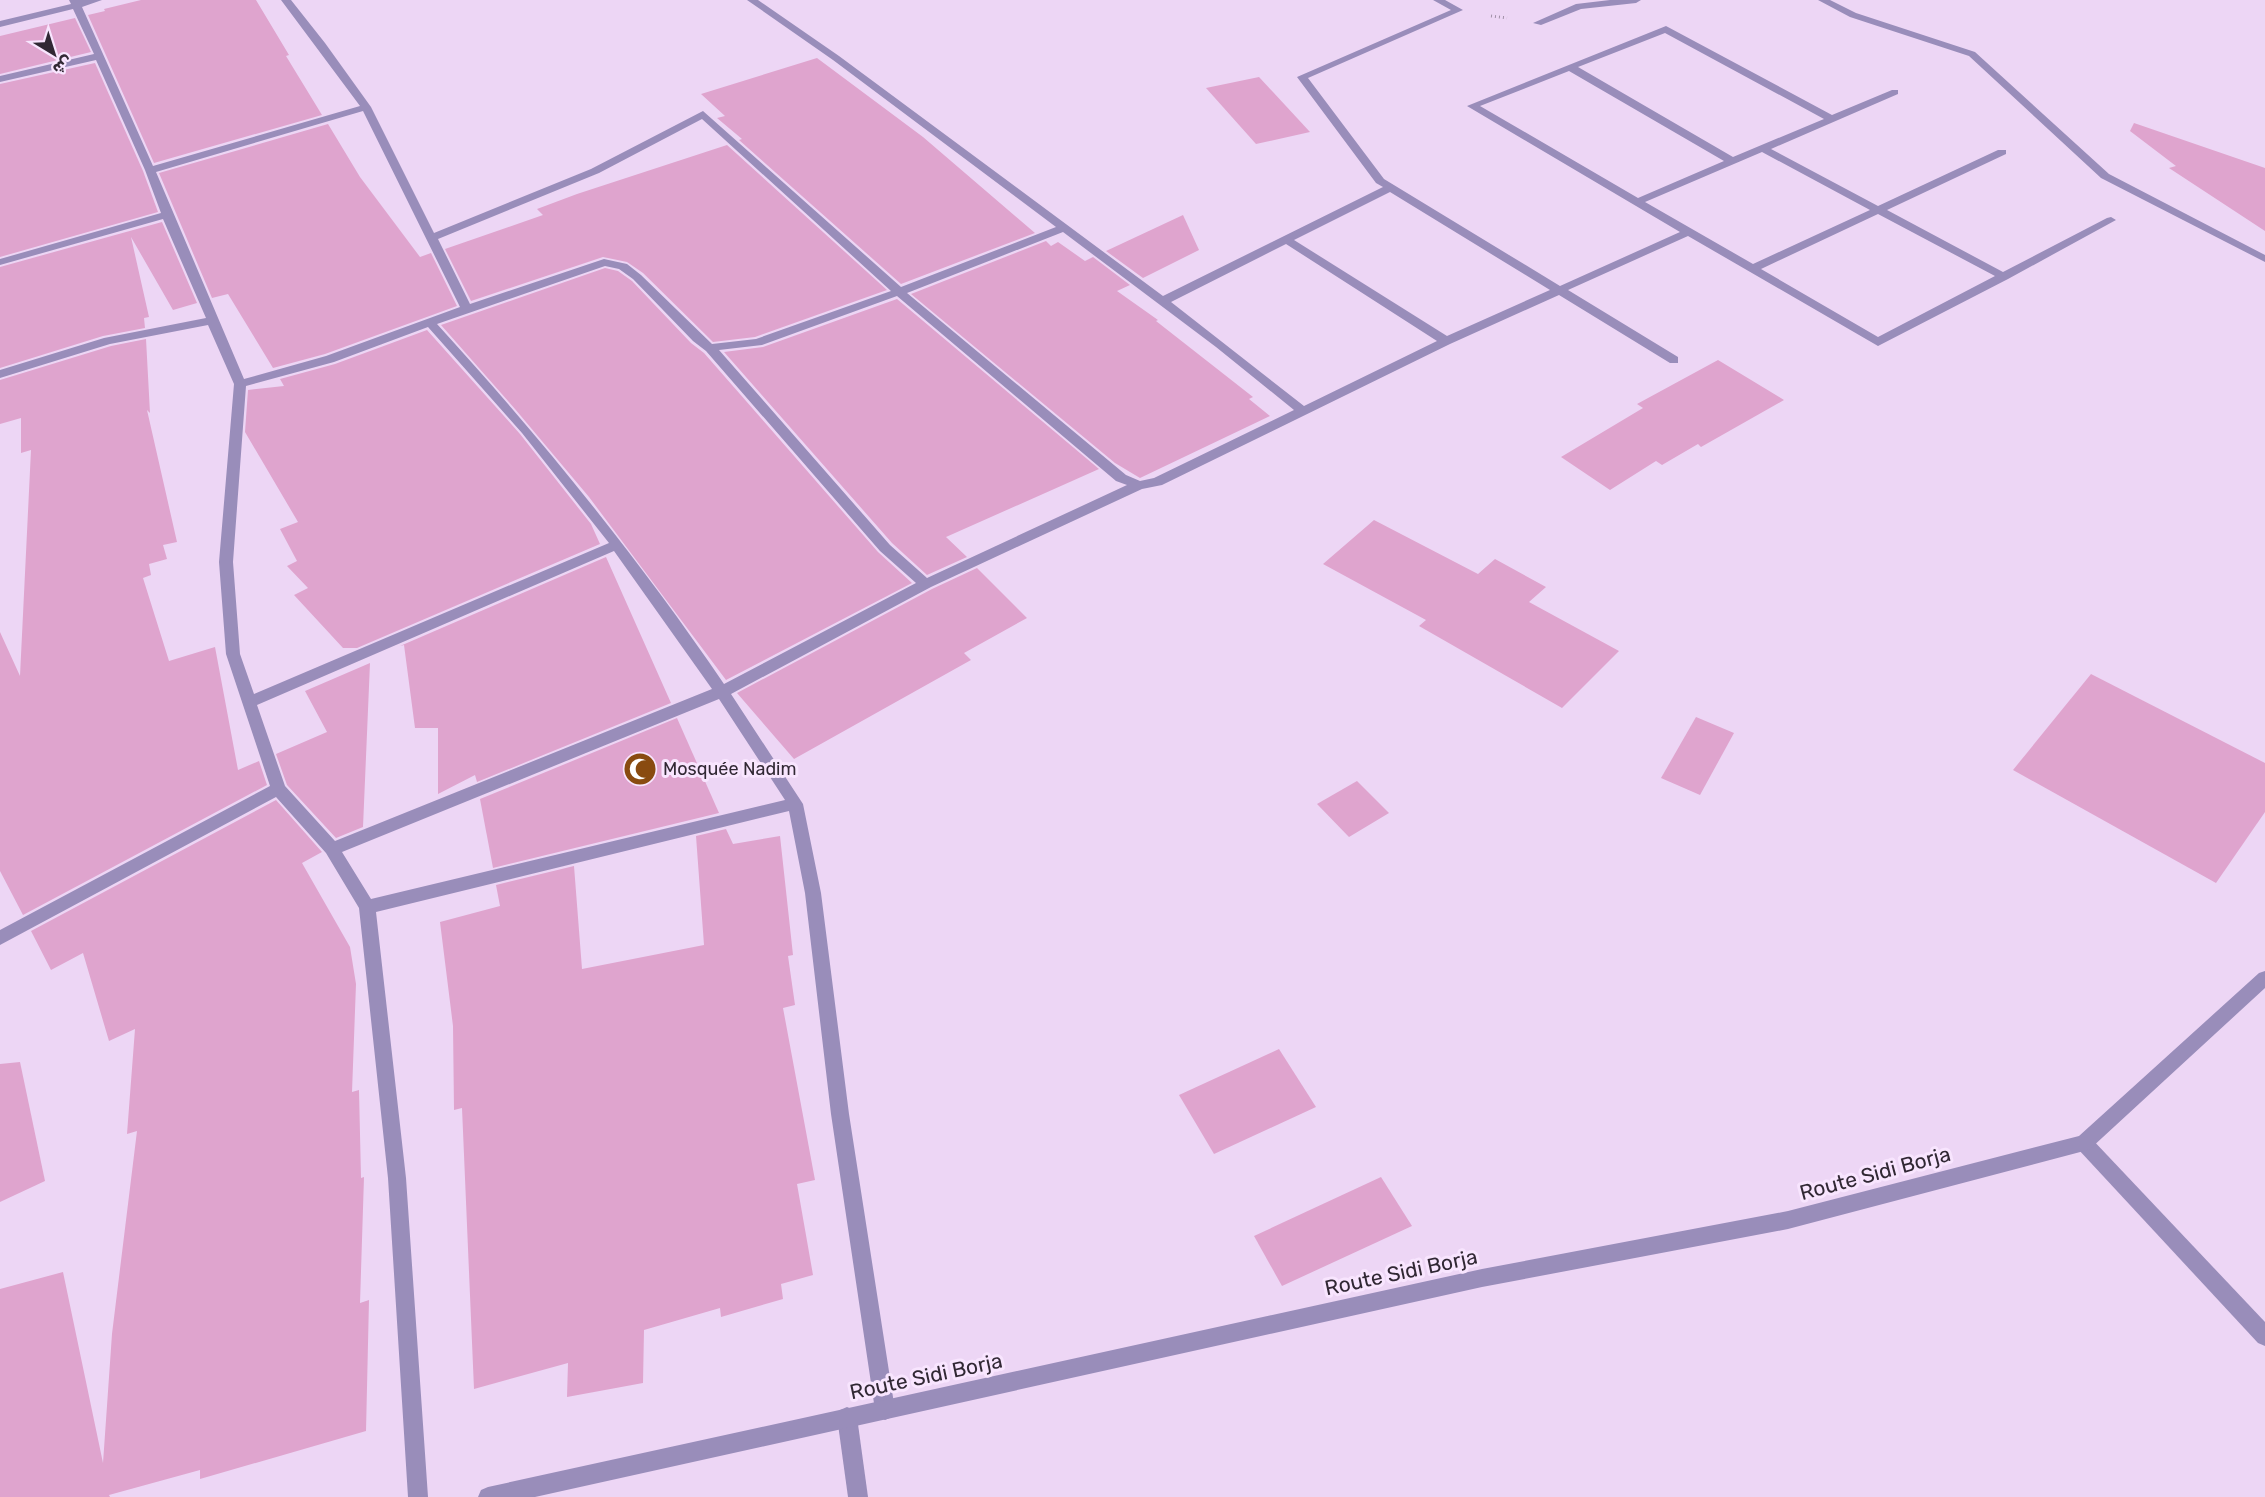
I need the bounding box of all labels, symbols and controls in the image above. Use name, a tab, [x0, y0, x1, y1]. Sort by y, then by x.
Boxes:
north arrow	[24, 24, 84, 84]
text: ش	[49, 52, 77, 79]
mosque icon: Mosquée Nadim	[622, 751, 658, 787]
place label: Mosquée Nadim	[663, 758, 796, 780]
street label: Route Sidi Borja	[1797, 1141, 1953, 1205]
street label: Route Sidi Borja	[1322, 1244, 1480, 1300]
street label: Route Sidi Borja	[847, 1348, 1005, 1404]

